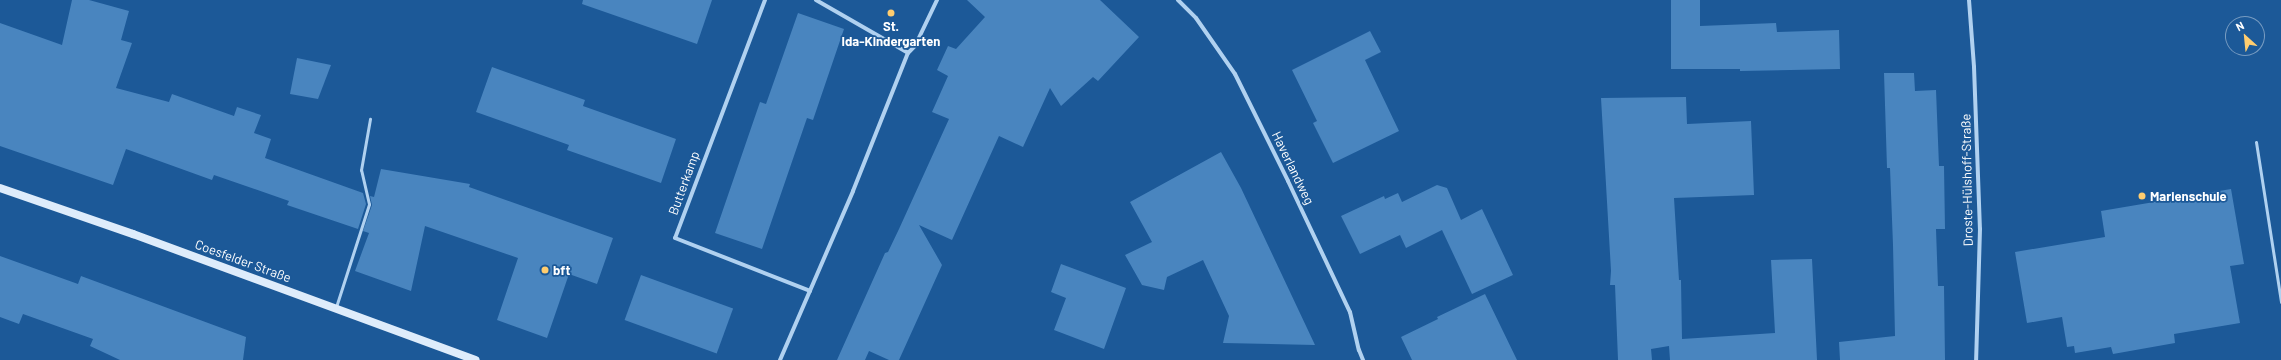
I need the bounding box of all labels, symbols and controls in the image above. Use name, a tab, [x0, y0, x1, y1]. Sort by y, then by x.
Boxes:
marker: St. Ida-Kindergarten	[886, 8, 896, 18]
north arrow	[2225, 16, 2265, 56]
text: N	[2234, 18, 2246, 33]
place label: St. Ida-Kindergarten	[842, 19, 940, 50]
street label: Droste-Hülshoff-Straße	[1958, 113, 1976, 247]
street label: Haverlandweg	[1269, 129, 1317, 207]
street label: Butterkamp	[665, 149, 703, 217]
place label: Marienschule	[2150, 188, 2227, 204]
marker: Marienschule	[2137, 191, 2147, 201]
street label: Coesfelder Straße	[193, 236, 293, 286]
place label: bft	[553, 262, 570, 278]
marker: bft	[540, 265, 550, 275]

